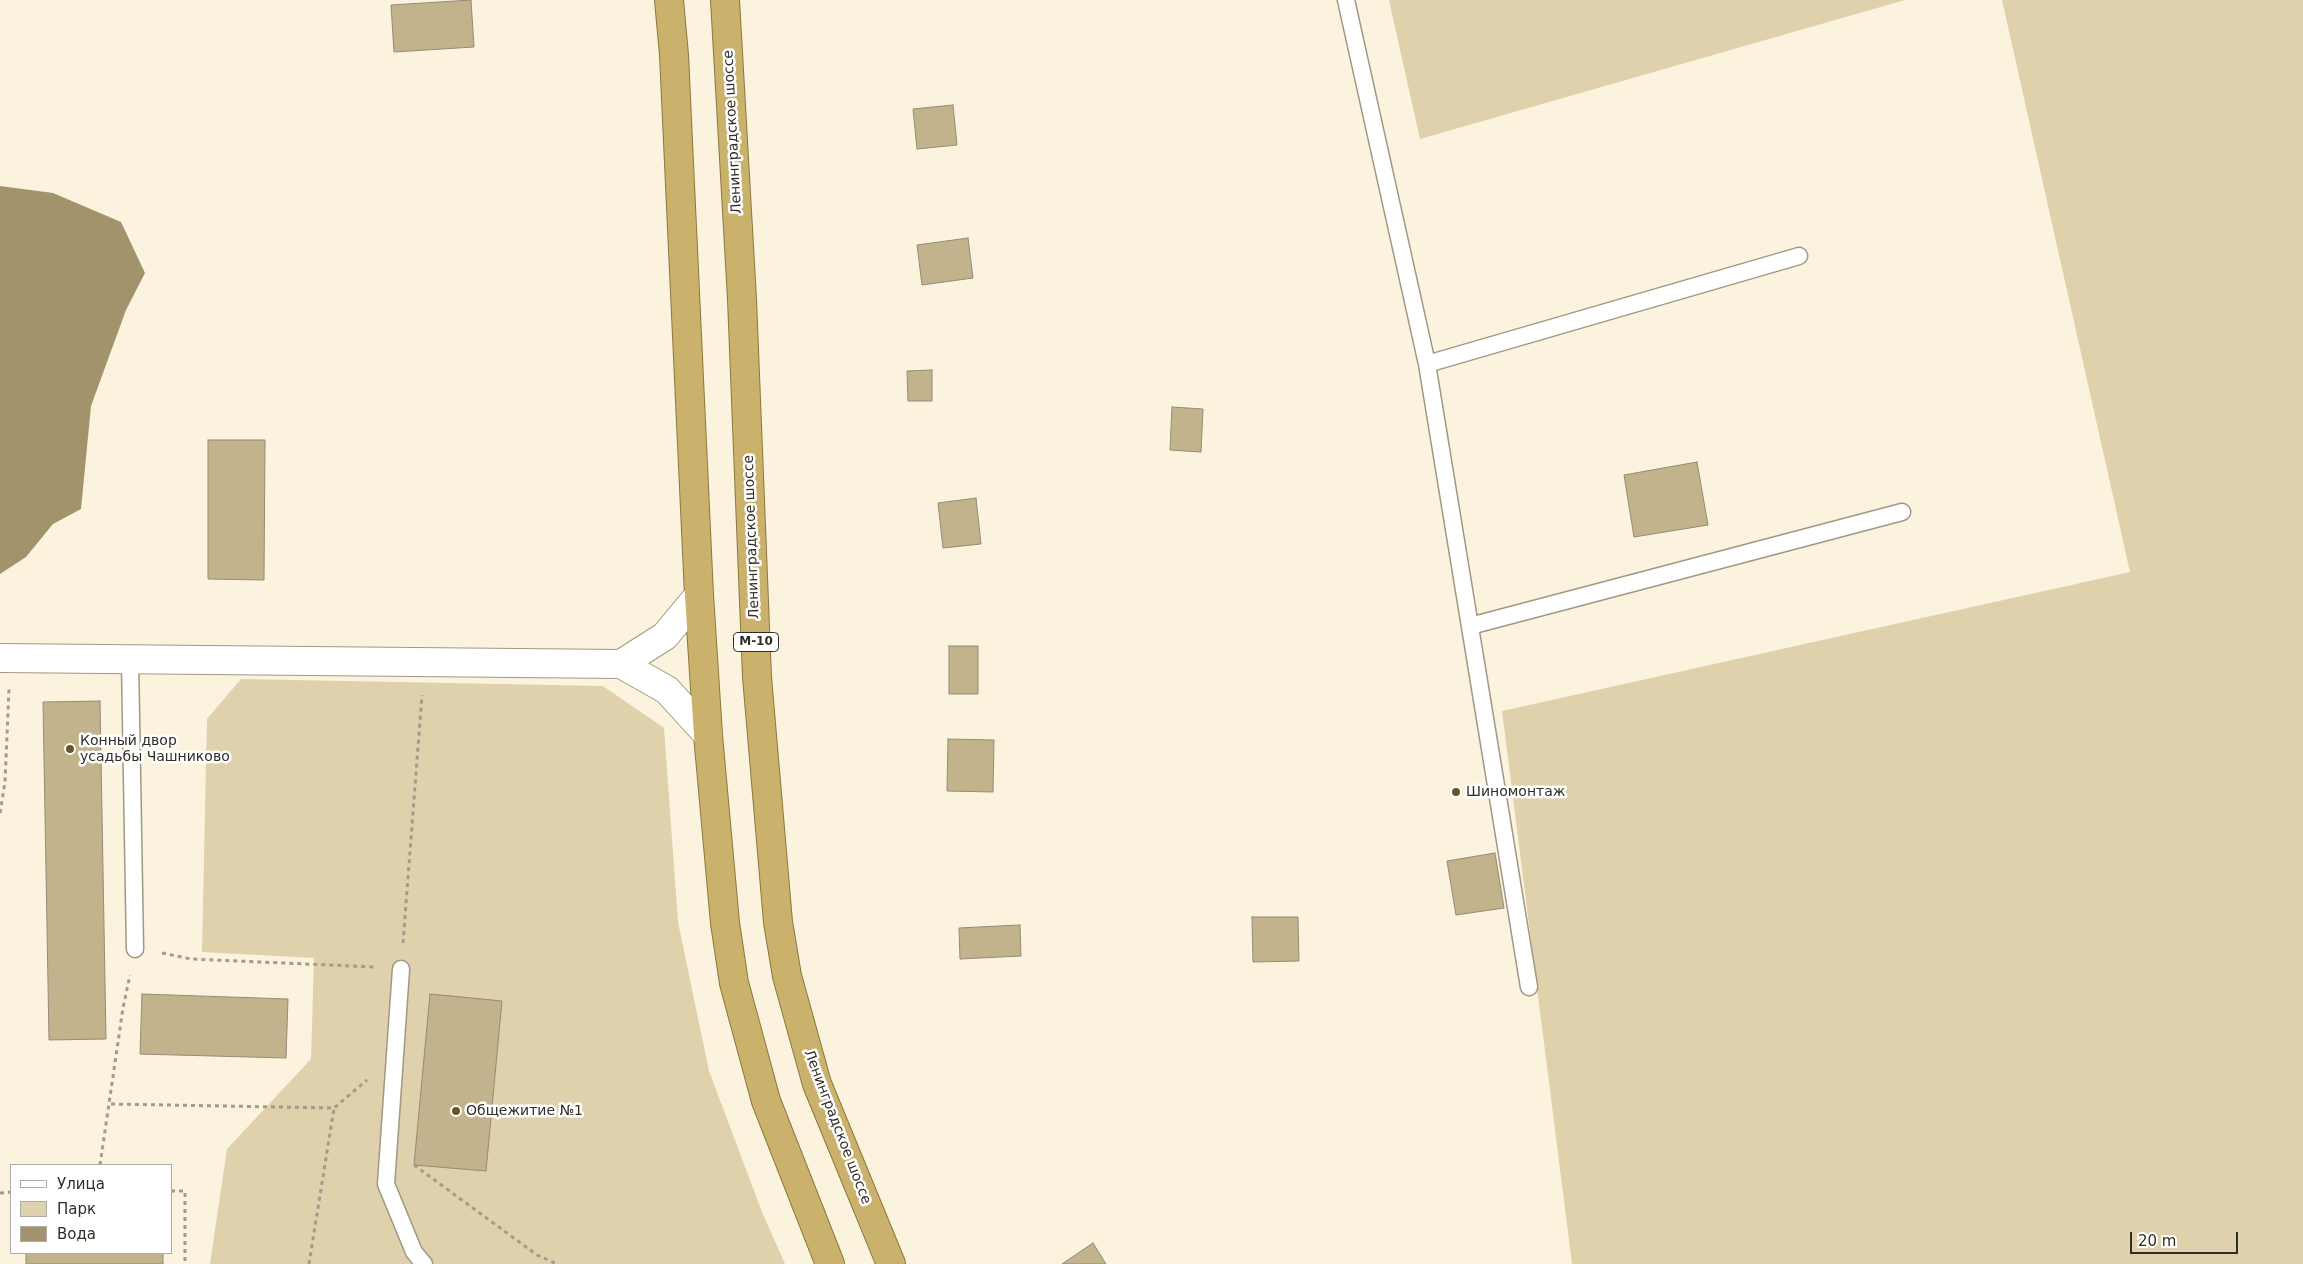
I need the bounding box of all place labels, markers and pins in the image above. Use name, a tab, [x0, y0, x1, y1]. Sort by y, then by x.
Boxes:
place label: Конный двор усадьбы Чашниково	[80, 733, 230, 766]
marker: Конный двор усадьбы Чашниково	[64, 743, 76, 755]
place label: Шиномонтаж	[1466, 784, 1565, 800]
marker: Шиномонтаж	[1450, 786, 1462, 798]
place label: Общежитие №1	[466, 1103, 583, 1119]
marker: Общежитие №1	[450, 1105, 462, 1117]

